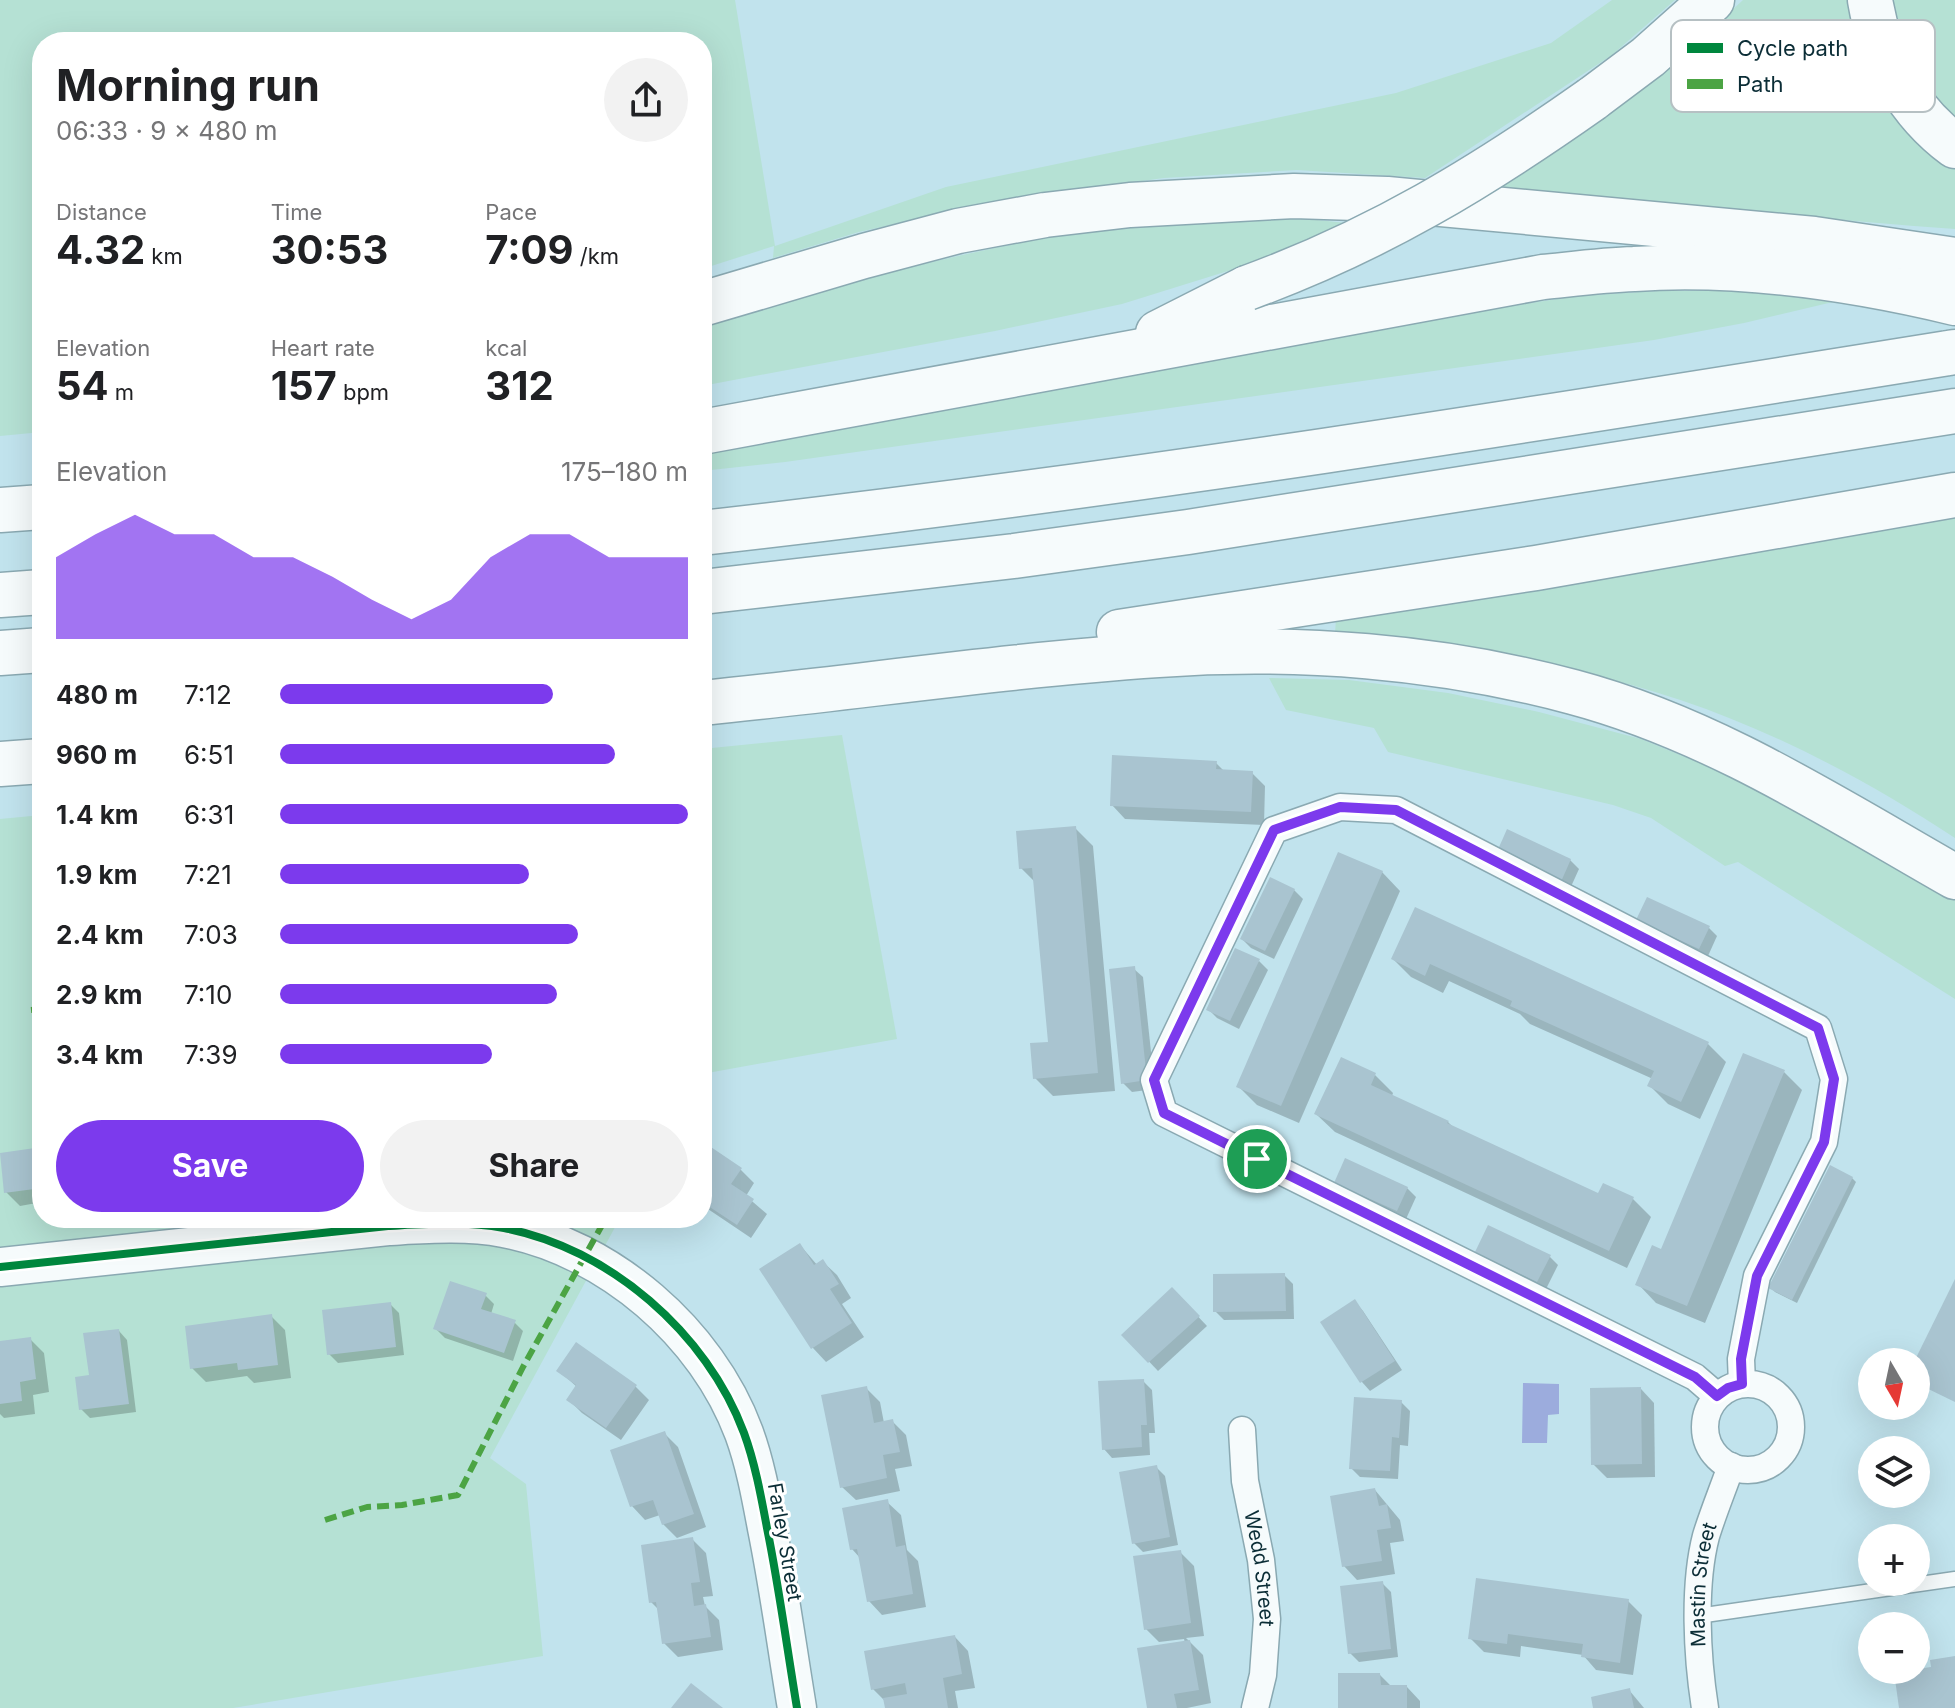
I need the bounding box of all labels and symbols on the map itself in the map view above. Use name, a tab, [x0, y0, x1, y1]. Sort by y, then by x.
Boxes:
legend	[1671, 20, 1935, 112]
text: Cycle path	[1737, 35, 1848, 61]
text: Path	[1737, 71, 1784, 97]
pin	[1223, 1125, 1291, 1193]
north arrow	[1858, 1348, 1930, 1420]
street label: Farley Street	[763, 1481, 807, 1604]
street label: Wedd Street	[1239, 1508, 1279, 1628]
street label: Mastin Street	[1686, 1519, 1722, 1647]

